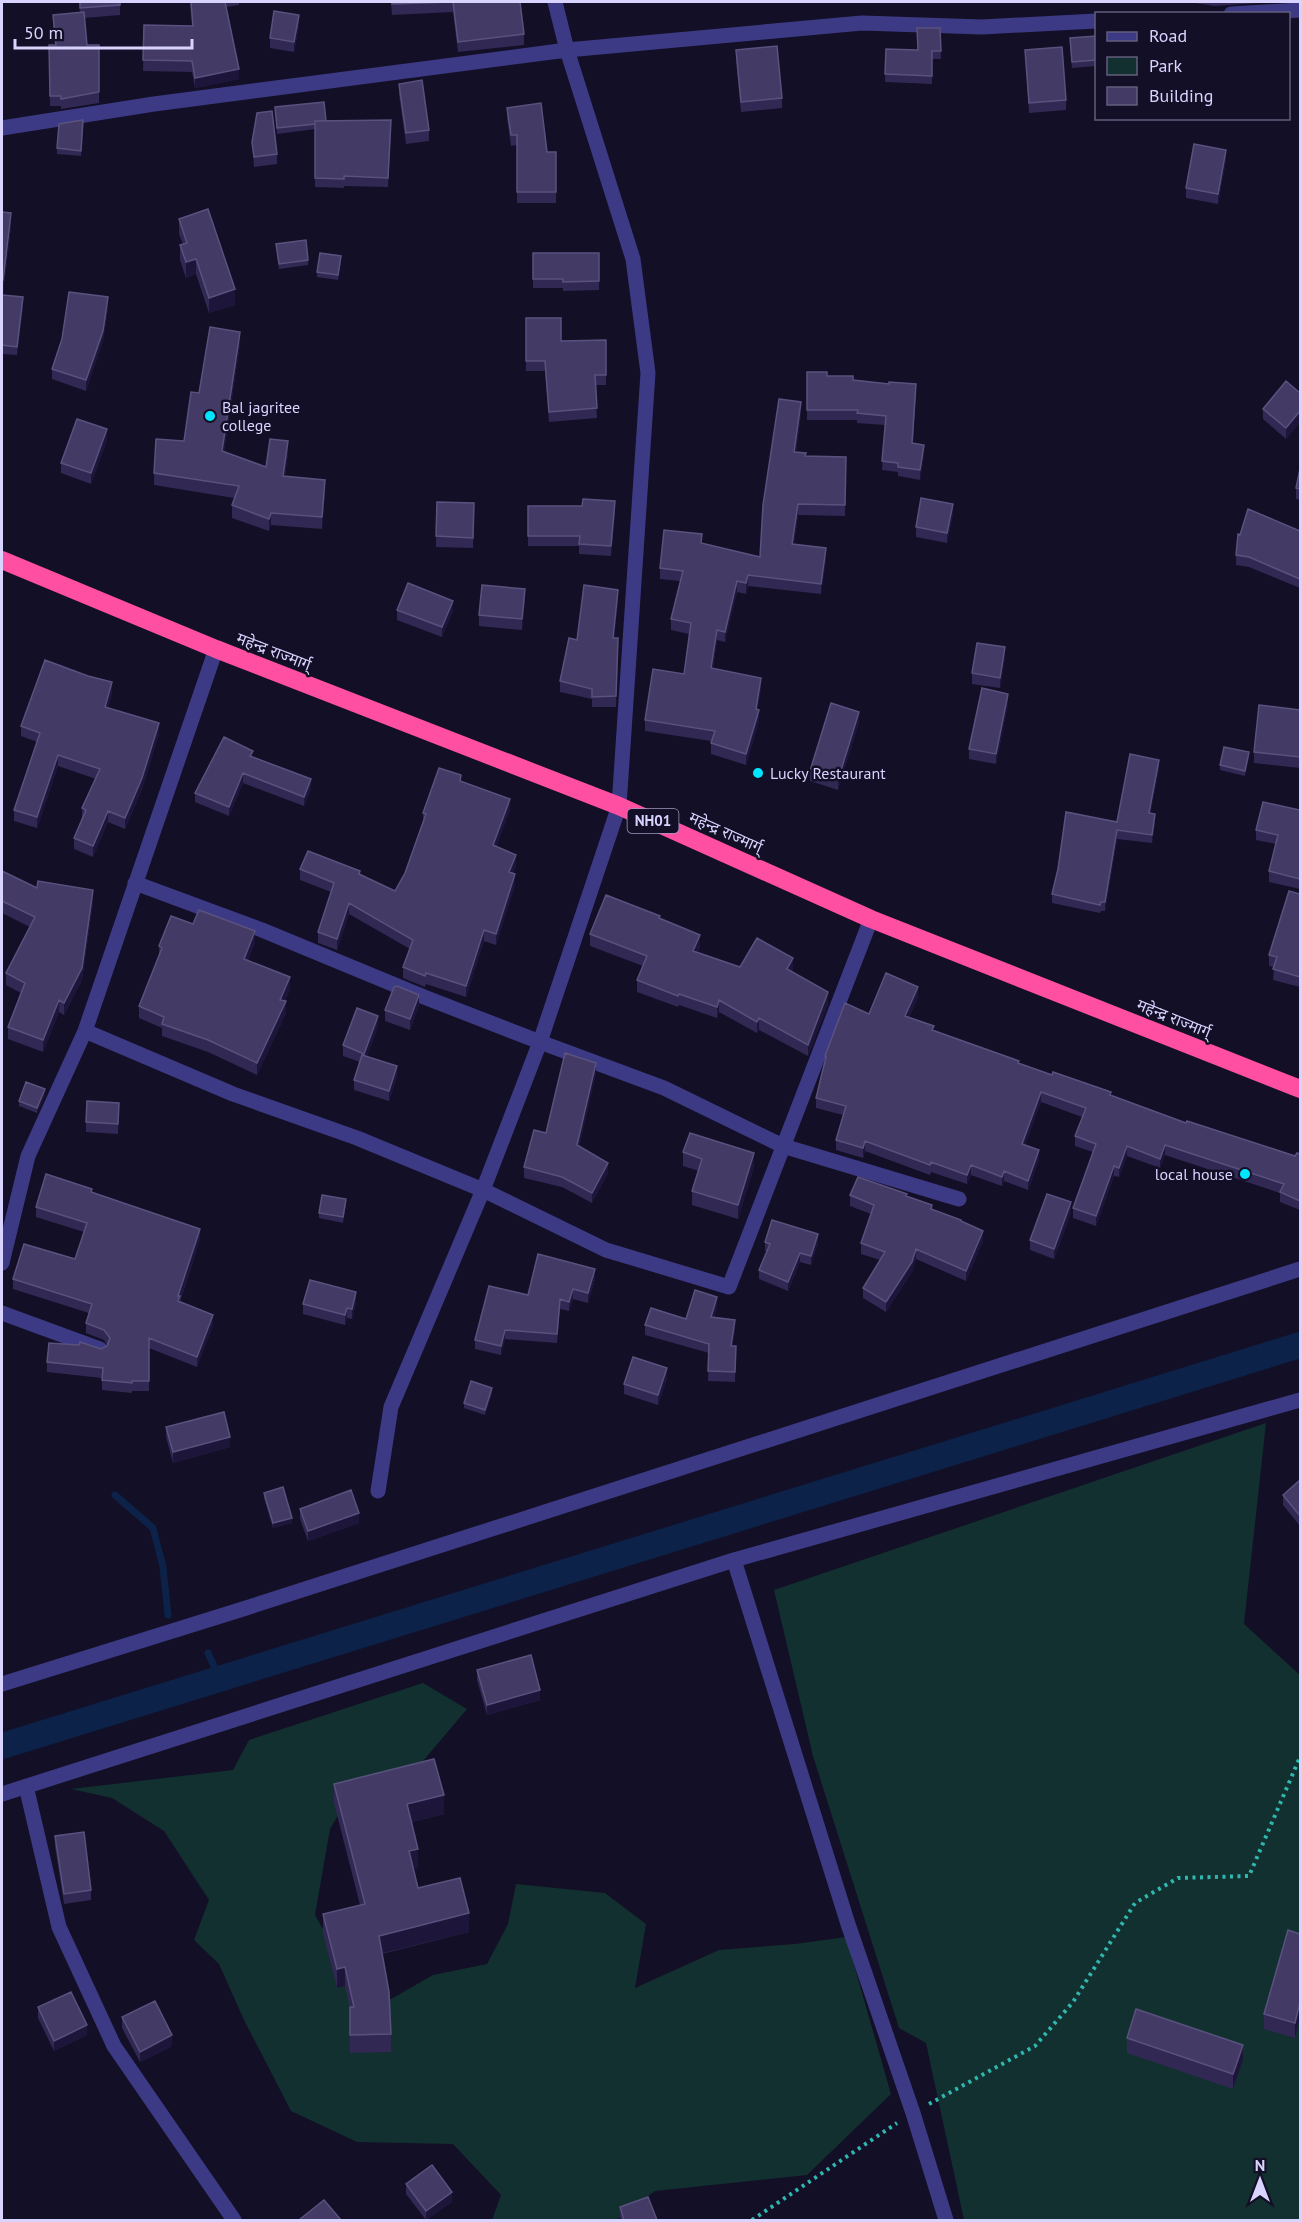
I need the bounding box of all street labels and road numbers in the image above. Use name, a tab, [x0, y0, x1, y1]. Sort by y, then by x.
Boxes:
street label: महेन्द्र राज्मार्ग्	[233, 628, 317, 676]
street label: महेन्द्र राज्मार्ग्	[686, 807, 769, 859]
road number: NH01	[628, 809, 678, 833]
street label: महेन्द्र राज्मार्ग्	[1134, 994, 1217, 1044]

